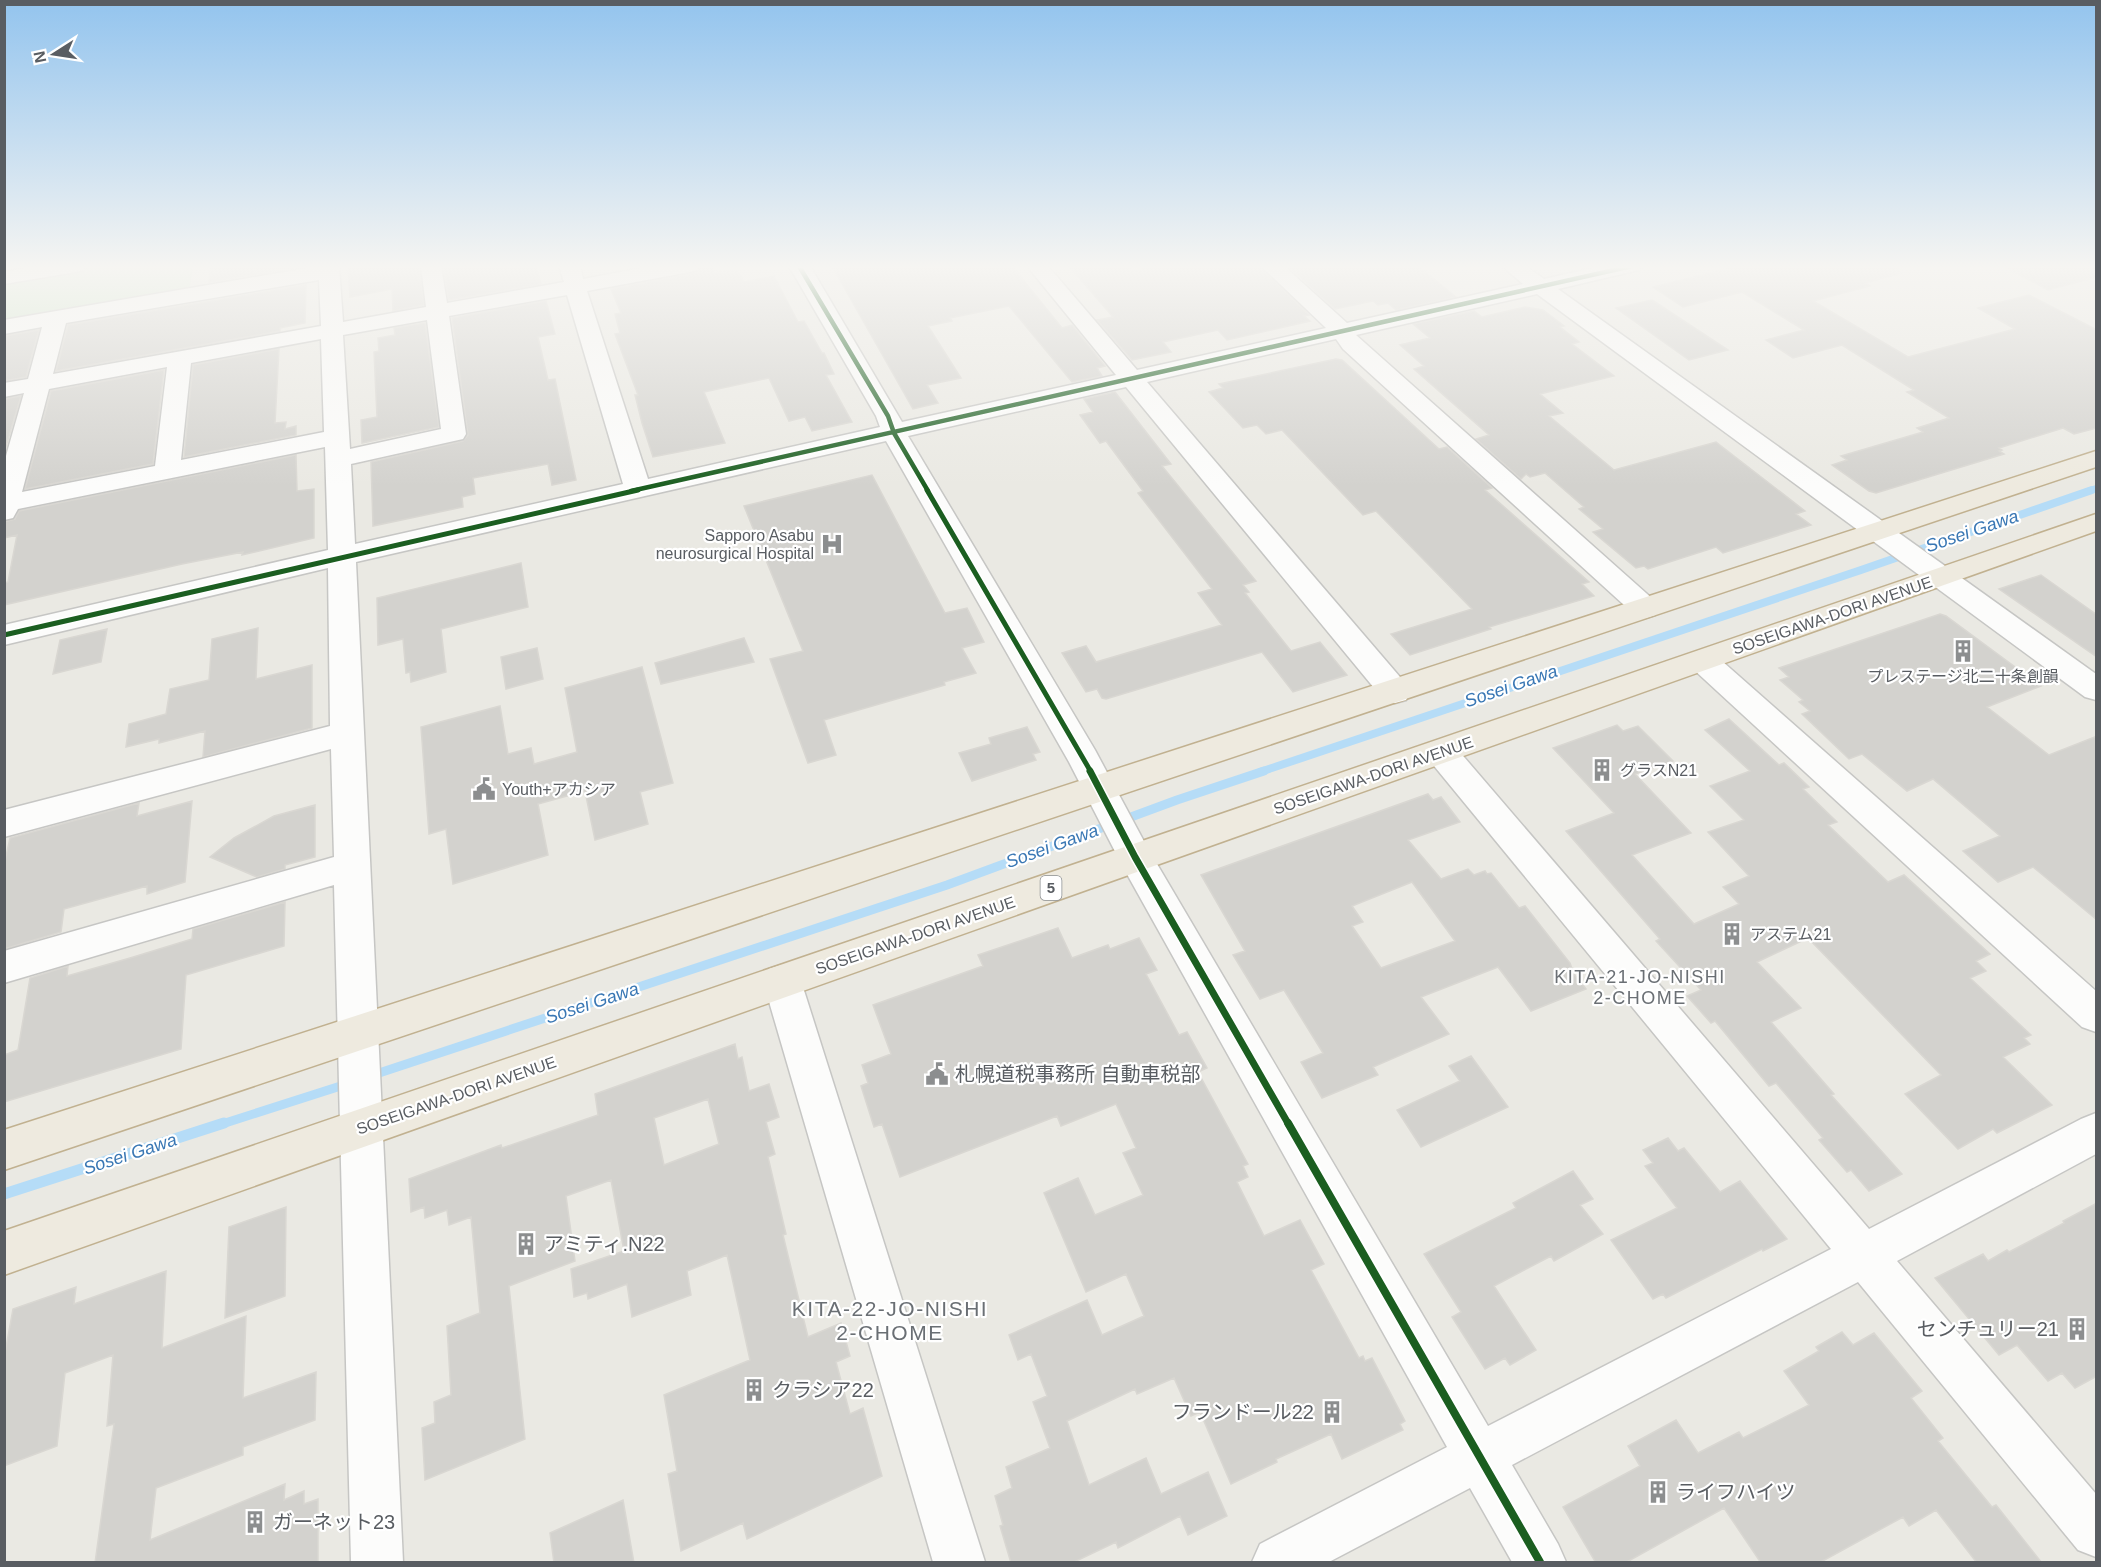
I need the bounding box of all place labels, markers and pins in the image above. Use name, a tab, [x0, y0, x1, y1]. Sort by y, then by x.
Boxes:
place label: Sapporo Asabu neurosurgical Hospital	[656, 527, 814, 562]
hospital icon: Sapporo Asabu neurosurgical Hospital	[819, 531, 845, 557]
building icon: プレステージ北二十条創韻	[1950, 638, 1976, 664]
place label: プレステージ北二十条創韻	[1867, 668, 2059, 685]
building icon: グラスN21	[1589, 757, 1615, 783]
place label: グラスN21	[1620, 762, 1697, 779]
public building icon: Youth+アカシア	[471, 776, 497, 802]
place label: Youth+アカシア	[502, 781, 616, 798]
building icon: アステム21	[1719, 921, 1745, 947]
place label: アステム21	[1750, 926, 1831, 943]
public building icon: 札幌道税事務所 自動車税部	[924, 1061, 950, 1087]
place label: 札幌道税事務所 自動車税部	[955, 1063, 1201, 1085]
building icon: アミティ.N22	[513, 1231, 539, 1257]
place label: アミティ.N22	[544, 1233, 665, 1255]
building icon: センチュリー21	[2064, 1316, 2090, 1342]
place label: センチュリー21	[1917, 1318, 2059, 1340]
building icon: クラシア22	[741, 1377, 767, 1403]
place label: クラシア22	[772, 1379, 874, 1401]
building icon: フランドール22	[1319, 1399, 1345, 1425]
place label: フランドール22	[1172, 1401, 1314, 1423]
building icon: ライフハイツ	[1645, 1479, 1671, 1505]
place label: ライフハイツ	[1676, 1481, 1796, 1503]
building icon: ガーネット23	[242, 1509, 268, 1535]
place label: ガーネット23	[273, 1511, 395, 1533]

